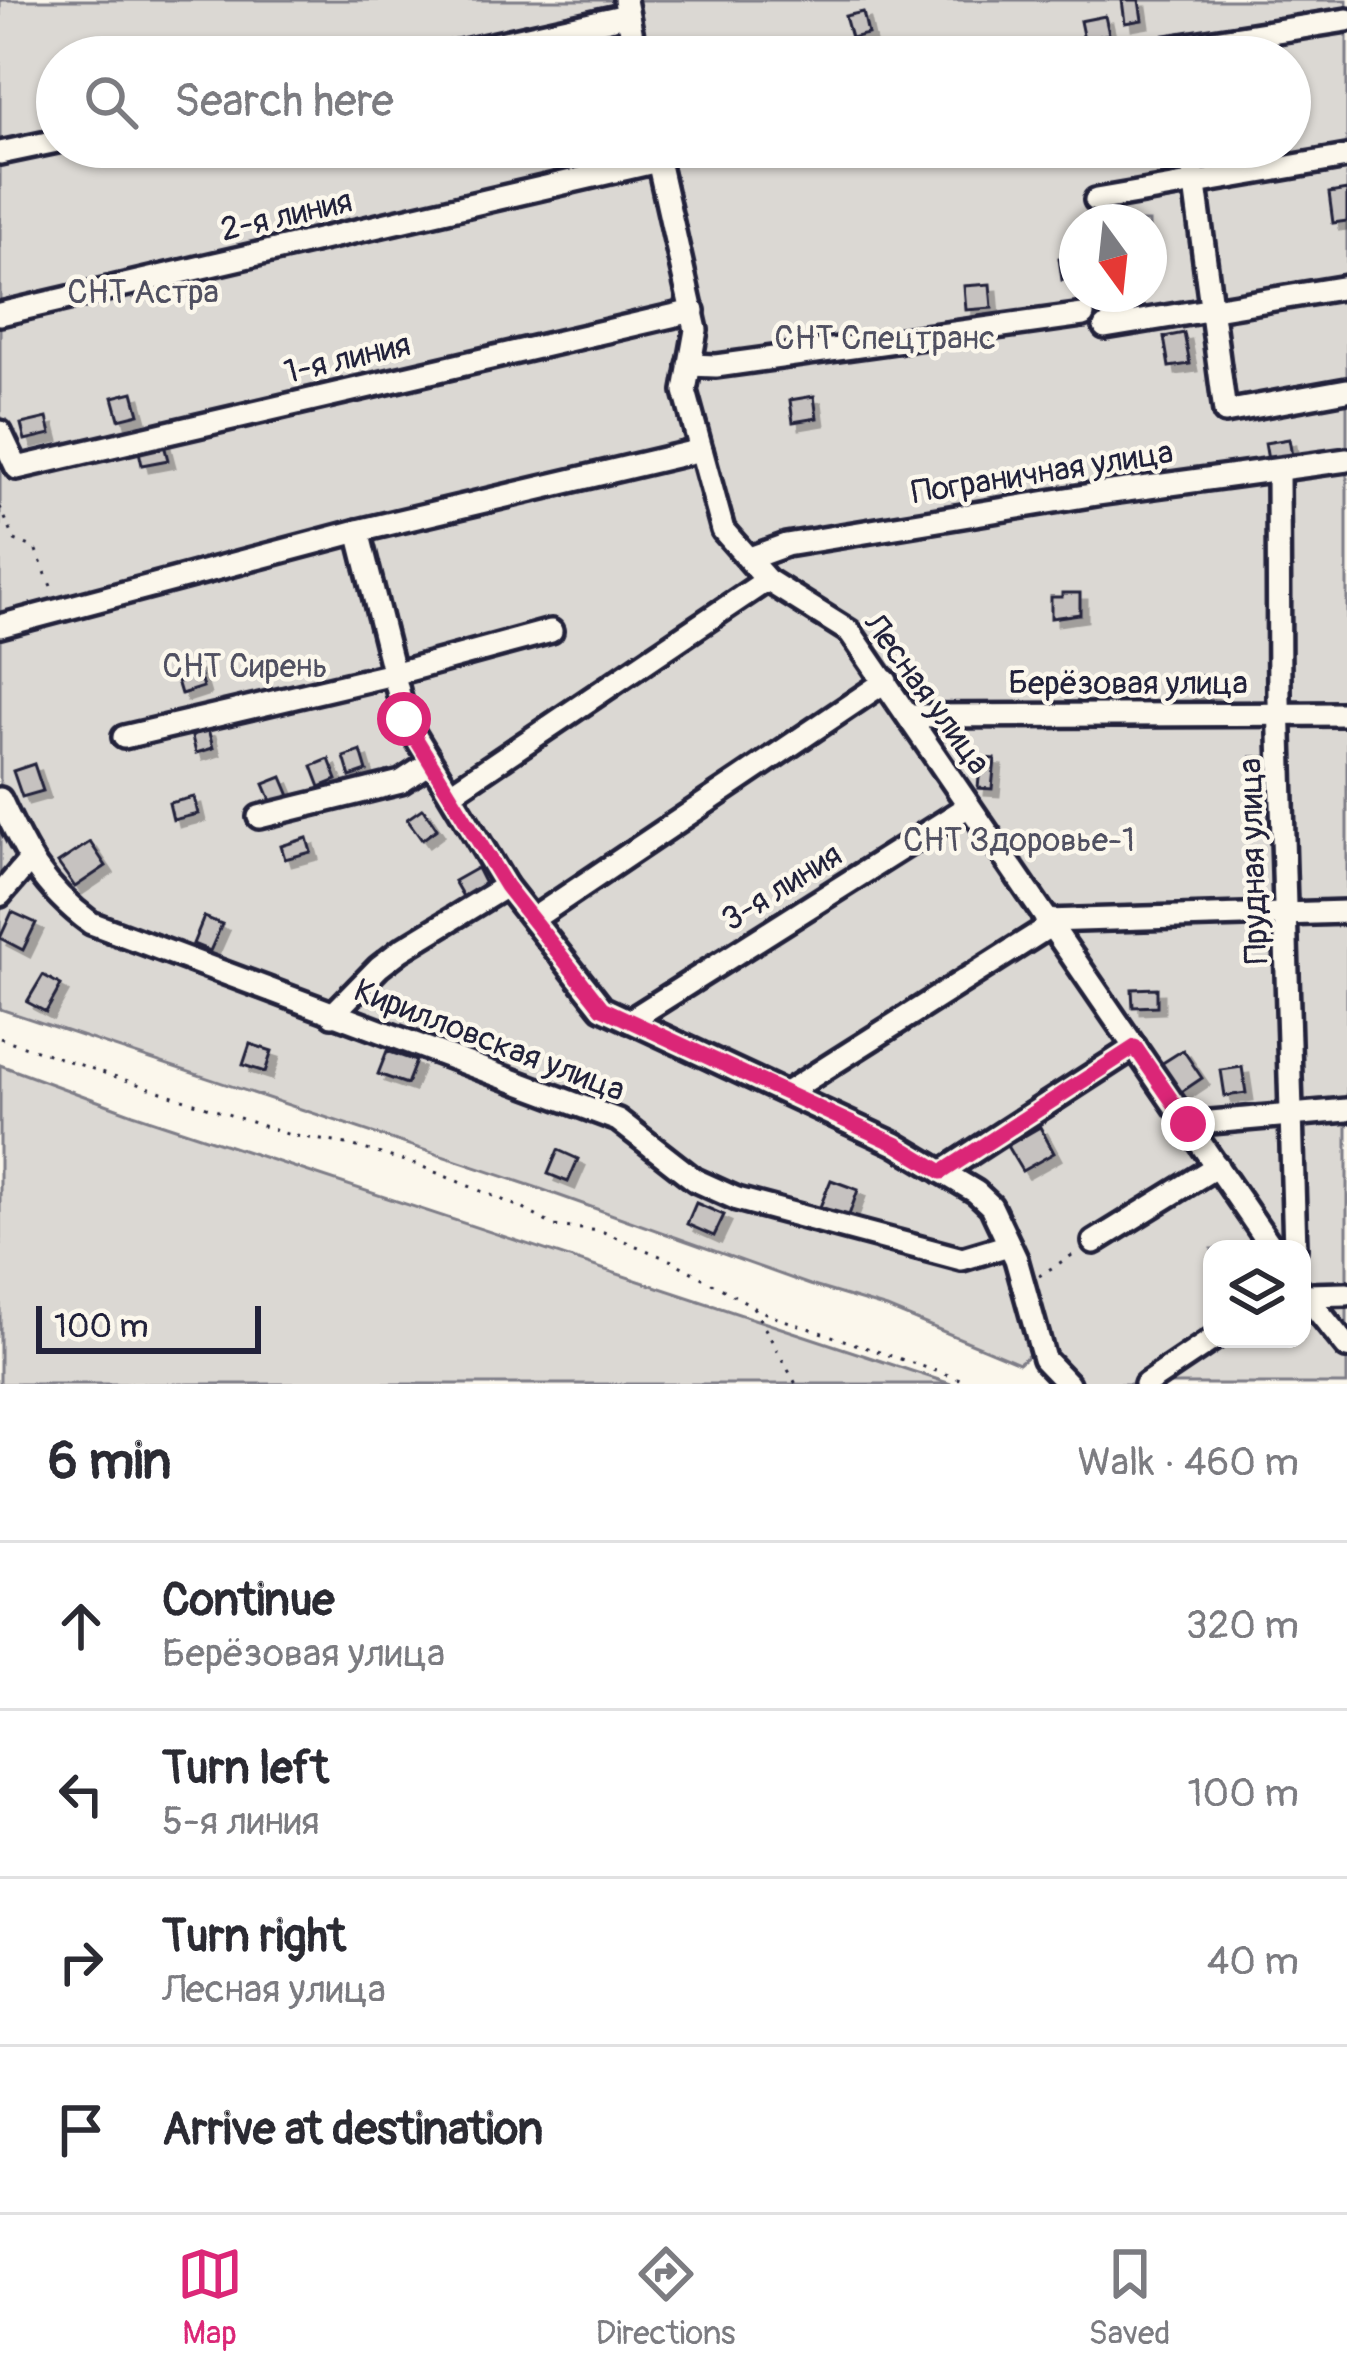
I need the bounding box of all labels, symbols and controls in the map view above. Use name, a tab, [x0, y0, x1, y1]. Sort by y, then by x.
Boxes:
search box	[36, 36, 1311, 168]
icon: search	[78, 69, 144, 135]
text: Search here	[174, 74, 394, 130]
street label: 2-я линия	[216, 180, 356, 250]
north arrow	[1059, 204, 1167, 312]
park label: СНТ Астра	[67, 272, 219, 313]
park label: СНТ Спецтранс	[774, 318, 996, 359]
street label: 1-я линия	[280, 324, 414, 393]
street label: Пограничная улица	[909, 432, 1176, 513]
street label: Лесная улица	[854, 604, 999, 783]
park label: СНТ Сирень	[162, 646, 328, 687]
street label: Берёзовая улица	[1008, 663, 1248, 704]
route start	[377, 692, 431, 746]
street label: Прудная улица	[1229, 757, 1278, 965]
park label: СНТ Здоровье-1	[903, 820, 1135, 861]
street label: 3-я линия	[714, 834, 849, 940]
street label: Кирилловская улица	[348, 970, 631, 1111]
route end	[1161, 1097, 1215, 1151]
map controls	[1203, 1240, 1311, 1348]
button: layers	[1203, 1240, 1311, 1348]
scale bar	[36, 1300, 261, 1353]
text: 100 m	[54, 1306, 148, 1347]
text: 6 min	[48, 1430, 171, 1494]
text: Walk · 460 m	[1077, 1438, 1299, 1487]
text: Continue	[162, 1573, 335, 1629]
icon: ahead	[48, 1593, 114, 1659]
text: 320 m	[1186, 1601, 1299, 1650]
text: Берёзовая улица	[162, 1629, 445, 1678]
text: Turn left	[162, 1741, 329, 1797]
icon: left	[48, 1761, 114, 1827]
text: 100 m	[1187, 1769, 1299, 1818]
text: 5-я линия	[162, 1797, 320, 1846]
text: Turn right	[162, 1909, 346, 1965]
icon: right	[48, 1929, 114, 1995]
text: 40 m	[1207, 1937, 1299, 1986]
text: Лесная улица	[162, 1965, 386, 2014]
icon: arrive	[48, 2097, 114, 2163]
text: Arrive at destination	[162, 2102, 543, 2158]
tab: Map	[177, 2241, 243, 2354]
tab: Directions	[596, 2241, 736, 2354]
tab: Saved	[1089, 2241, 1170, 2354]

